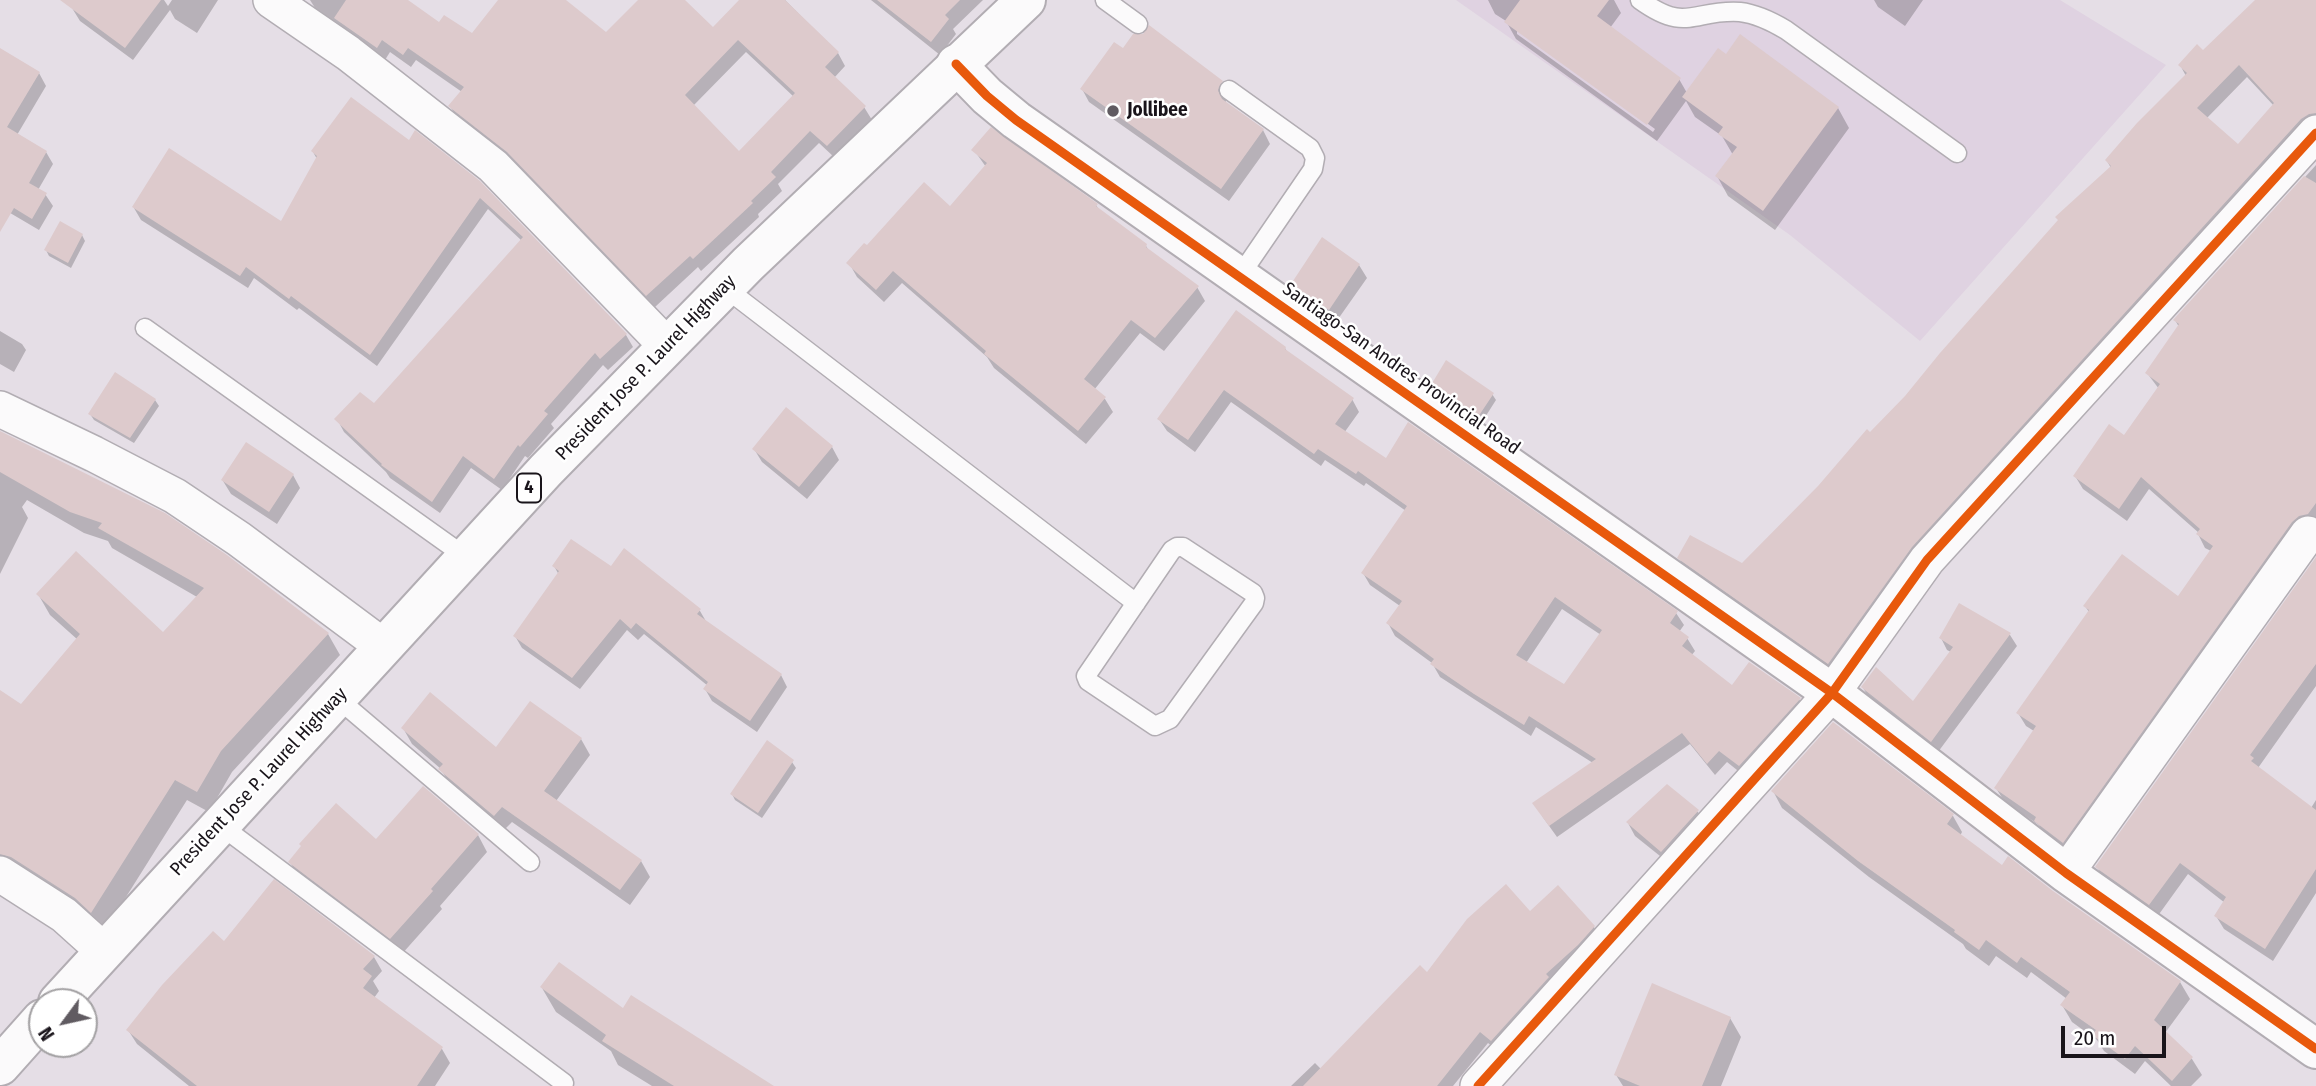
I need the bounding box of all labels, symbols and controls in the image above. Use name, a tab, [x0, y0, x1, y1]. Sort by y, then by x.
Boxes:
place label: Jollibee	[1127, 100, 1188, 122]
marker: Jollibee	[1105, 103, 1121, 119]
street label: President Jose P. Laurel Highway	[551, 271, 741, 465]
street label: Santiago-San Andres Provincial Road	[1278, 278, 1524, 460]
road number: 4	[517, 474, 541, 502]
street label: President Jose P. Laurel Highway	[166, 683, 352, 881]
north arrow	[28, 988, 98, 1058]
scale bar	[2064, 1012, 2169, 1056]
text: N	[34, 1023, 59, 1045]
text: 20 m	[2074, 1025, 2115, 1051]

